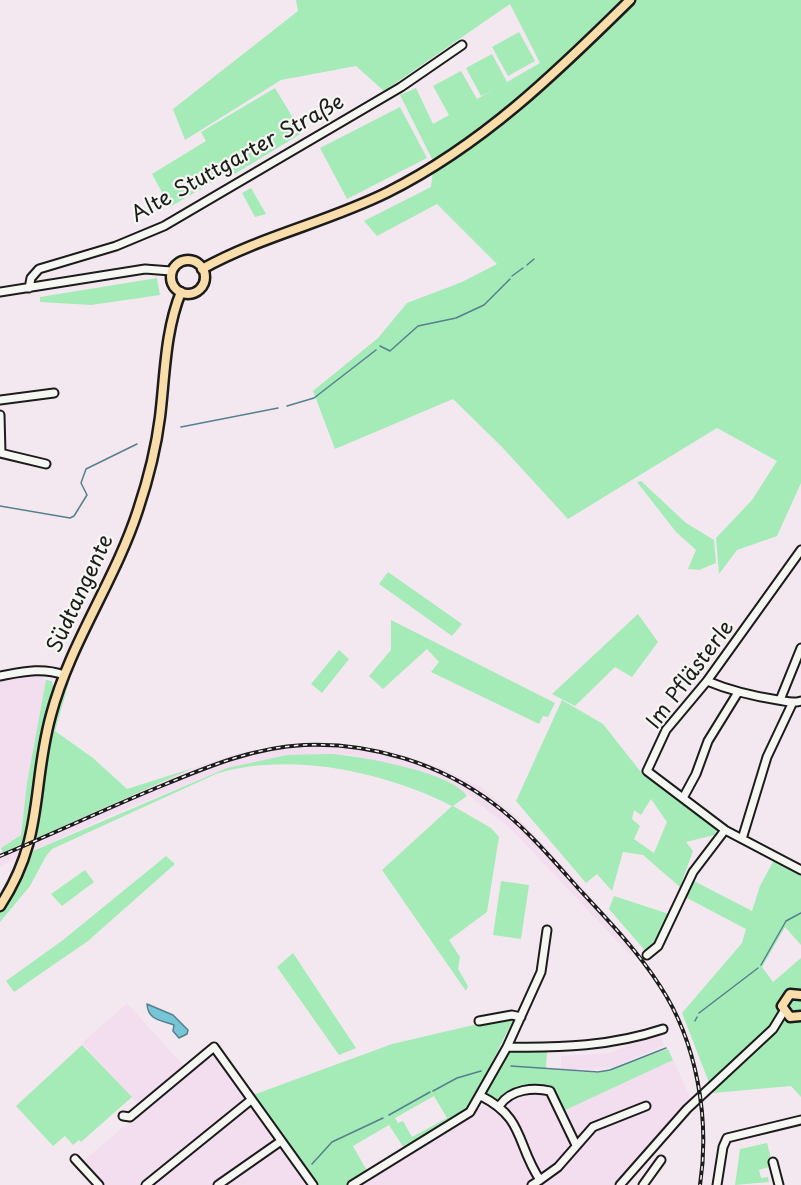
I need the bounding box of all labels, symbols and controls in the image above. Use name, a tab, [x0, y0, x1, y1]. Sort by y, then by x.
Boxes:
street label: Alte Stuttgarter Straße	[127, 90, 349, 228]
street label: Südtangente	[43, 531, 119, 657]
street label: Im Pflästerle	[642, 616, 740, 734]

